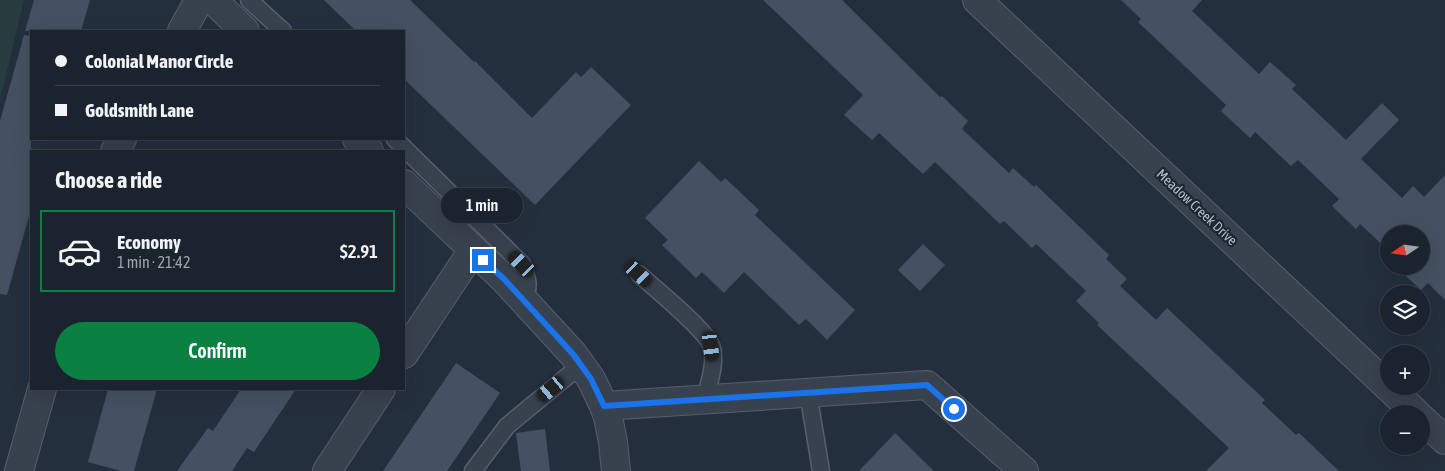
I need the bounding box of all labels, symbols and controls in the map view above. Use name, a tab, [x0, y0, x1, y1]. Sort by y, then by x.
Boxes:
text: Colonial Manor Circle	[85, 50, 233, 72]
text: Goldsmith Lane	[85, 99, 194, 121]
street label: Meadow Creek Drive	[1154, 166, 1240, 248]
text: Choose a ride	[55, 167, 162, 193]
callout: 1 min	[442, 188, 524, 222]
text: 1 min	[466, 196, 498, 214]
north arrow	[1380, 225, 1430, 275]
map controls	[1380, 225, 1430, 455]
icon: car	[57, 229, 102, 274]
text: Economy	[117, 231, 181, 253]
text: $2.91	[340, 240, 378, 262]
car	[505, 248, 538, 280]
route end	[472, 249, 494, 271]
text: 1 min · 21:42	[117, 253, 190, 271]
car	[622, 258, 655, 290]
button: layers	[1380, 285, 1430, 335]
button: Confirm	[55, 322, 380, 380]
car	[701, 330, 720, 362]
button: +	[1380, 345, 1430, 395]
car	[534, 374, 567, 404]
route start	[943, 398, 965, 420]
button: −	[1380, 405, 1430, 455]

